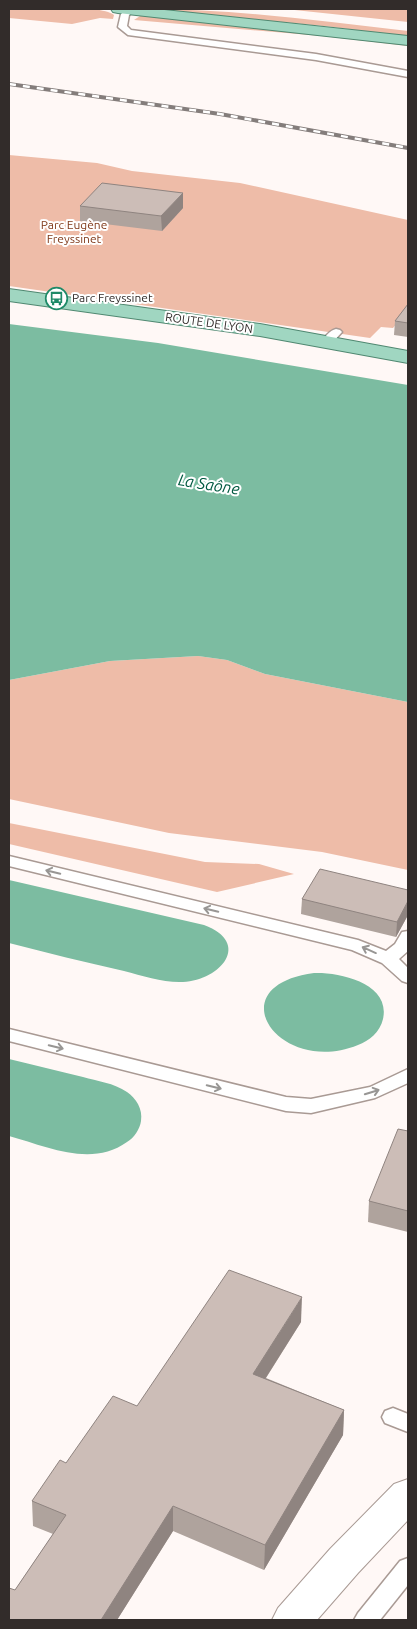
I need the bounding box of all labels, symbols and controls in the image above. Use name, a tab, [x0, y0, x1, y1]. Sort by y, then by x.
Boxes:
park label: Parc Eugène Freyssinet	[41, 218, 107, 245]
bus stop icon: Parc Freyssinet	[44, 286, 68, 310]
place label: Parc Freyssinet	[72, 291, 153, 304]
street label: ROUTE DE LYON	[164, 310, 254, 335]
water label: La Saône	[177, 470, 241, 498]
one-way arrow	[46, 867, 62, 876]
one-way arrow	[204, 905, 220, 914]
one-way arrow	[362, 945, 377, 955]
one-way arrow	[48, 1043, 64, 1052]
one-way arrow	[205, 1082, 221, 1092]
one-way arrow	[364, 1086, 380, 1096]

